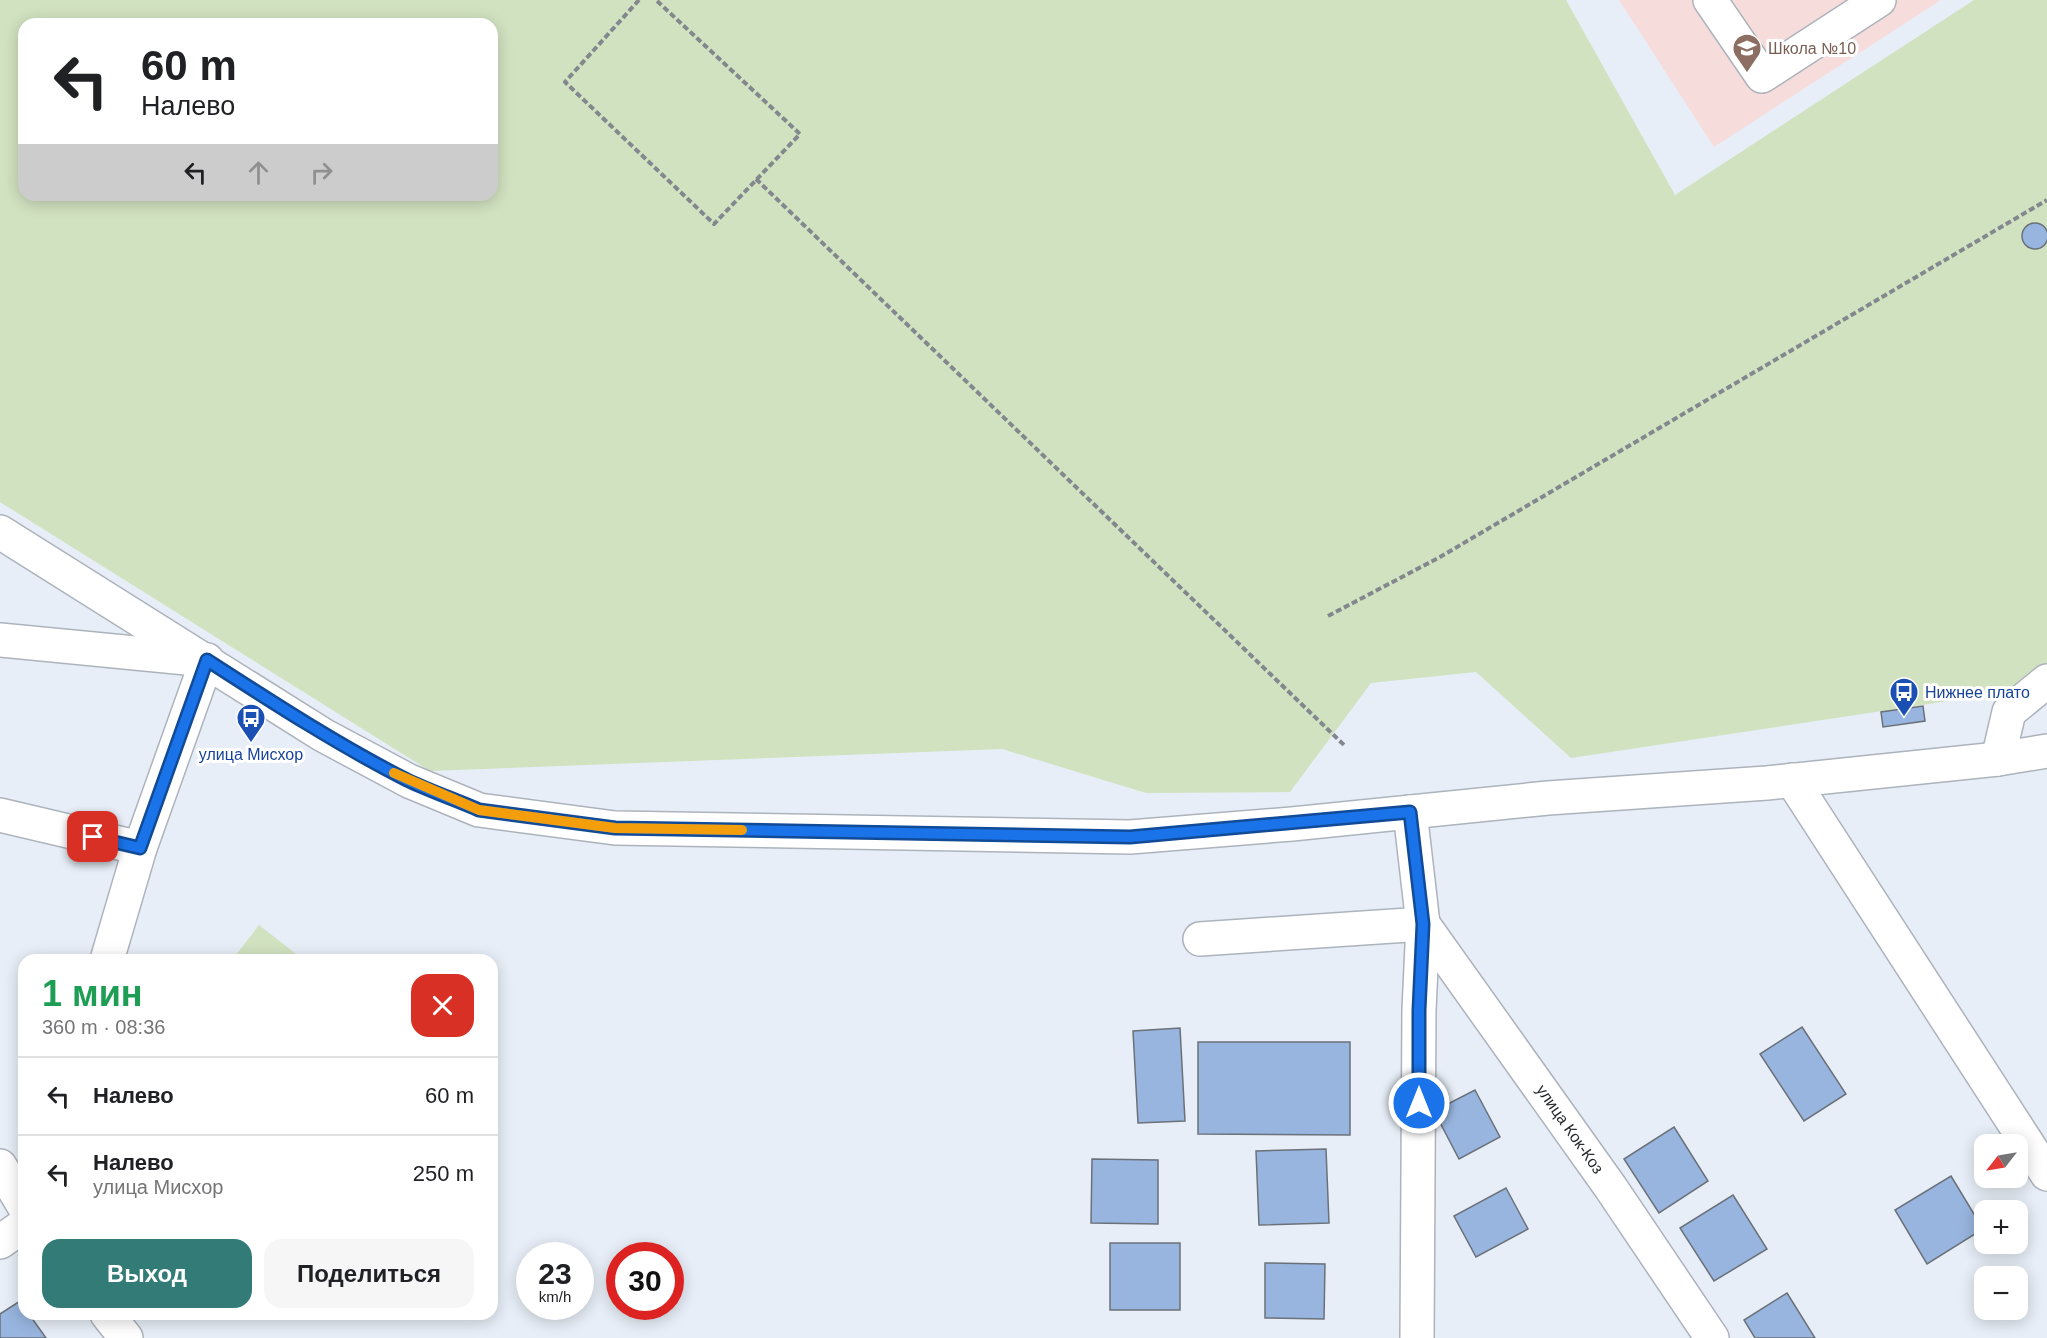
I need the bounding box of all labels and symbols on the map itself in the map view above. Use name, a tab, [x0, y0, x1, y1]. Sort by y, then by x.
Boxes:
school or university icon: Школа №10	[1731, 32, 1763, 74]
place label: Школа №10	[1768, 40, 1856, 57]
bus stop icon: Нижнее плато	[1888, 676, 1920, 718]
place label: Нижнее плато	[1925, 684, 2030, 701]
bus stop icon: улица Мисхор	[235, 702, 267, 744]
place label: улица Мисхор	[199, 746, 303, 763]
pin	[67, 811, 118, 862]
position arrow	[1387, 1071, 1451, 1135]
street label: улица Кок-Коз	[1533, 1081, 1607, 1177]
north arrow	[1974, 1134, 2028, 1188]
speed limit sign: 30	[606, 1242, 684, 1320]

